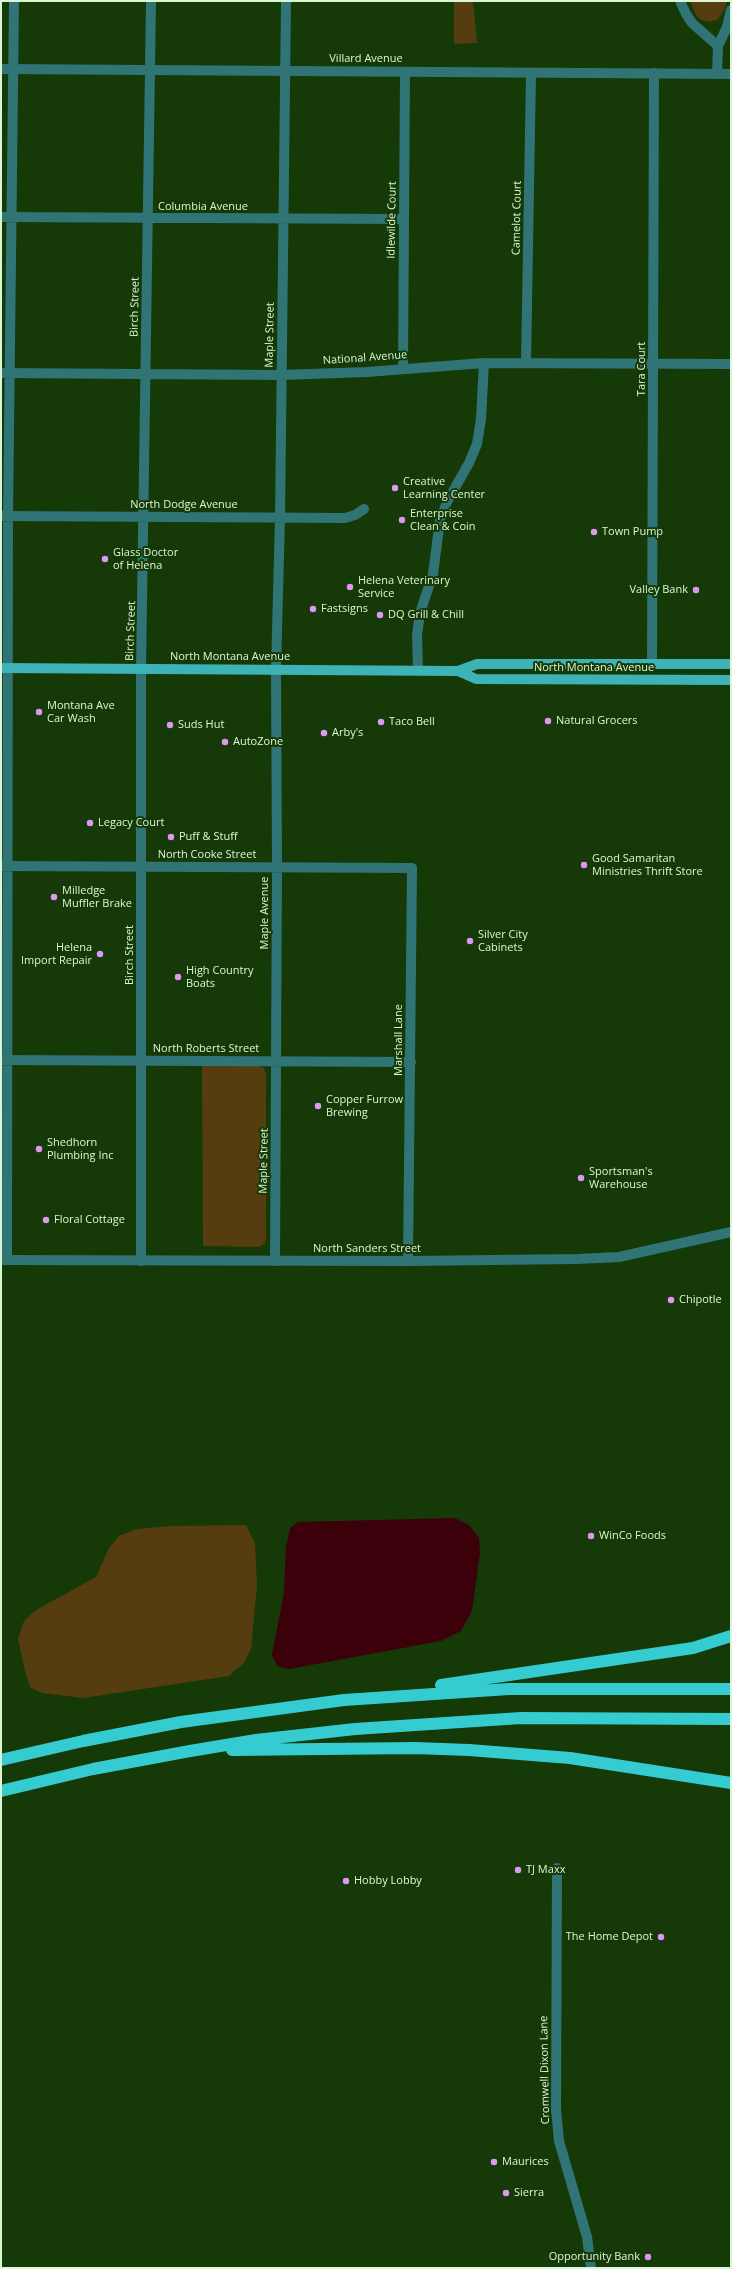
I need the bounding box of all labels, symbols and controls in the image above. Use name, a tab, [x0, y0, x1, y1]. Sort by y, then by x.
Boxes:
street label: Villard Avenue	[329, 52, 403, 66]
street label: Idlewilde Court	[385, 181, 399, 259]
street label: Camelot Court	[510, 181, 524, 255]
street label: Columbia Avenue	[158, 200, 248, 214]
street label: Birch Street	[128, 277, 142, 337]
street label: Maple Street	[263, 302, 277, 368]
street label: Tara Court	[635, 342, 649, 396]
street label: National Avenue	[322, 348, 408, 368]
place label: Creative Learning Center	[403, 475, 485, 501]
marker: Creative Learning Center	[390, 483, 400, 493]
street label: North Dodge Avenue	[130, 498, 238, 512]
place label: Enterprise Clean & Coin	[410, 507, 476, 533]
marker: Enterprise Clean & Coin	[397, 515, 407, 525]
place label: Town Pump	[602, 525, 663, 539]
marker: Town Pump	[589, 527, 599, 537]
place label: Glass Doctor of Helena	[113, 546, 178, 572]
marker: Glass Doctor of Helena	[100, 554, 110, 564]
place label: Helena Veterinary Service	[358, 574, 450, 600]
marker: Helena Veterinary Service	[345, 582, 355, 592]
place label: Valley Bank	[629, 583, 688, 597]
marker: Valley Bank	[691, 585, 701, 595]
street label: Birch Street	[123, 601, 139, 661]
place label: Fastsigns	[321, 602, 368, 616]
marker: Fastsigns	[308, 604, 318, 614]
place label: DQ Grill & Chill	[388, 608, 464, 622]
marker: DQ Grill & Chill	[375, 610, 385, 620]
street label: North Montana Avenue	[170, 650, 290, 664]
street label: North Montana Avenue	[534, 661, 654, 675]
place label: Montana Ave Car Wash	[47, 699, 115, 725]
marker: Montana Ave Car Wash	[34, 707, 44, 717]
place label: Natural Grocers	[556, 714, 638, 728]
place label: Taco Bell	[389, 715, 435, 729]
marker: Natural Grocers	[543, 716, 553, 726]
marker: Taco Bell	[376, 717, 386, 727]
place label: Suds Hut	[178, 718, 224, 732]
marker: Suds Hut	[165, 720, 175, 730]
place label: Arby's	[332, 726, 363, 740]
marker: Arby's	[319, 728, 329, 738]
place label: AutoZone	[233, 735, 283, 749]
marker: AutoZone	[220, 737, 230, 747]
place label: Legacy Court	[98, 816, 164, 830]
marker: Legacy Court	[85, 818, 95, 828]
place label: Puff & Stuff	[179, 830, 238, 844]
marker: Puff & Stuff	[166, 832, 176, 842]
street label: North Cooke Street	[158, 848, 256, 862]
place label: Good Samaritan Ministries Thrift Store	[592, 852, 703, 878]
marker: Good Samaritan Ministries Thrift Store	[579, 860, 589, 870]
street label: Maple Avenue	[258, 877, 272, 949]
place label: Milledge Muffler Brake	[62, 884, 132, 910]
marker: Milledge Muffler Brake	[49, 892, 59, 902]
street label: Birch Street	[123, 925, 137, 985]
place label: Silver City Cabinets	[478, 928, 528, 954]
marker: Silver City Cabinets	[465, 936, 475, 946]
place label: Helena Import Repair	[21, 941, 92, 967]
marker: Helena Import Repair	[95, 949, 105, 959]
place label: High Country Boats	[186, 964, 253, 990]
marker: High Country Boats	[173, 972, 183, 982]
street label: Marshall Lane	[392, 1004, 406, 1076]
street label: North Roberts Street	[153, 1042, 259, 1056]
place label: Copper Furrow Brewing	[326, 1093, 403, 1119]
marker: Copper Furrow Brewing	[313, 1101, 323, 1111]
street label: Maple Street	[257, 1128, 271, 1194]
place label: Shedhorn Plumbing Inc	[47, 1136, 113, 1162]
marker: Shedhorn Plumbing Inc	[34, 1144, 44, 1154]
place label: Sportsman's Warehouse	[589, 1165, 653, 1191]
marker: Sportsman's Warehouse	[576, 1173, 586, 1183]
place label: Floral Cottage	[54, 1213, 125, 1227]
marker: Floral Cottage	[41, 1215, 51, 1225]
street label: North Sanders Street	[313, 1242, 421, 1256]
place label: Chipotle	[679, 1293, 722, 1307]
marker: Chipotle	[666, 1295, 676, 1305]
place label: WinCo Foods	[599, 1529, 666, 1543]
marker: WinCo Foods	[586, 1531, 596, 1541]
place label: TJ Maxx	[526, 1863, 565, 1877]
marker: TJ Maxx	[513, 1865, 523, 1875]
place label: Hobby Lobby	[354, 1874, 422, 1888]
marker: Hobby Lobby	[341, 1876, 351, 1886]
place label: The Home Depot	[566, 1930, 653, 1944]
marker: The Home Depot	[656, 1932, 666, 1942]
street label: Cromwell Dixon Lane	[537, 2015, 553, 2125]
place label: Maurices	[502, 2155, 549, 2169]
marker: Maurices	[489, 2157, 499, 2167]
place label: Sierra	[514, 2186, 544, 2200]
marker: Sierra	[501, 2188, 511, 2198]
place label: Opportunity Bank	[549, 2250, 640, 2264]
marker: Opportunity Bank	[643, 2252, 653, 2262]

